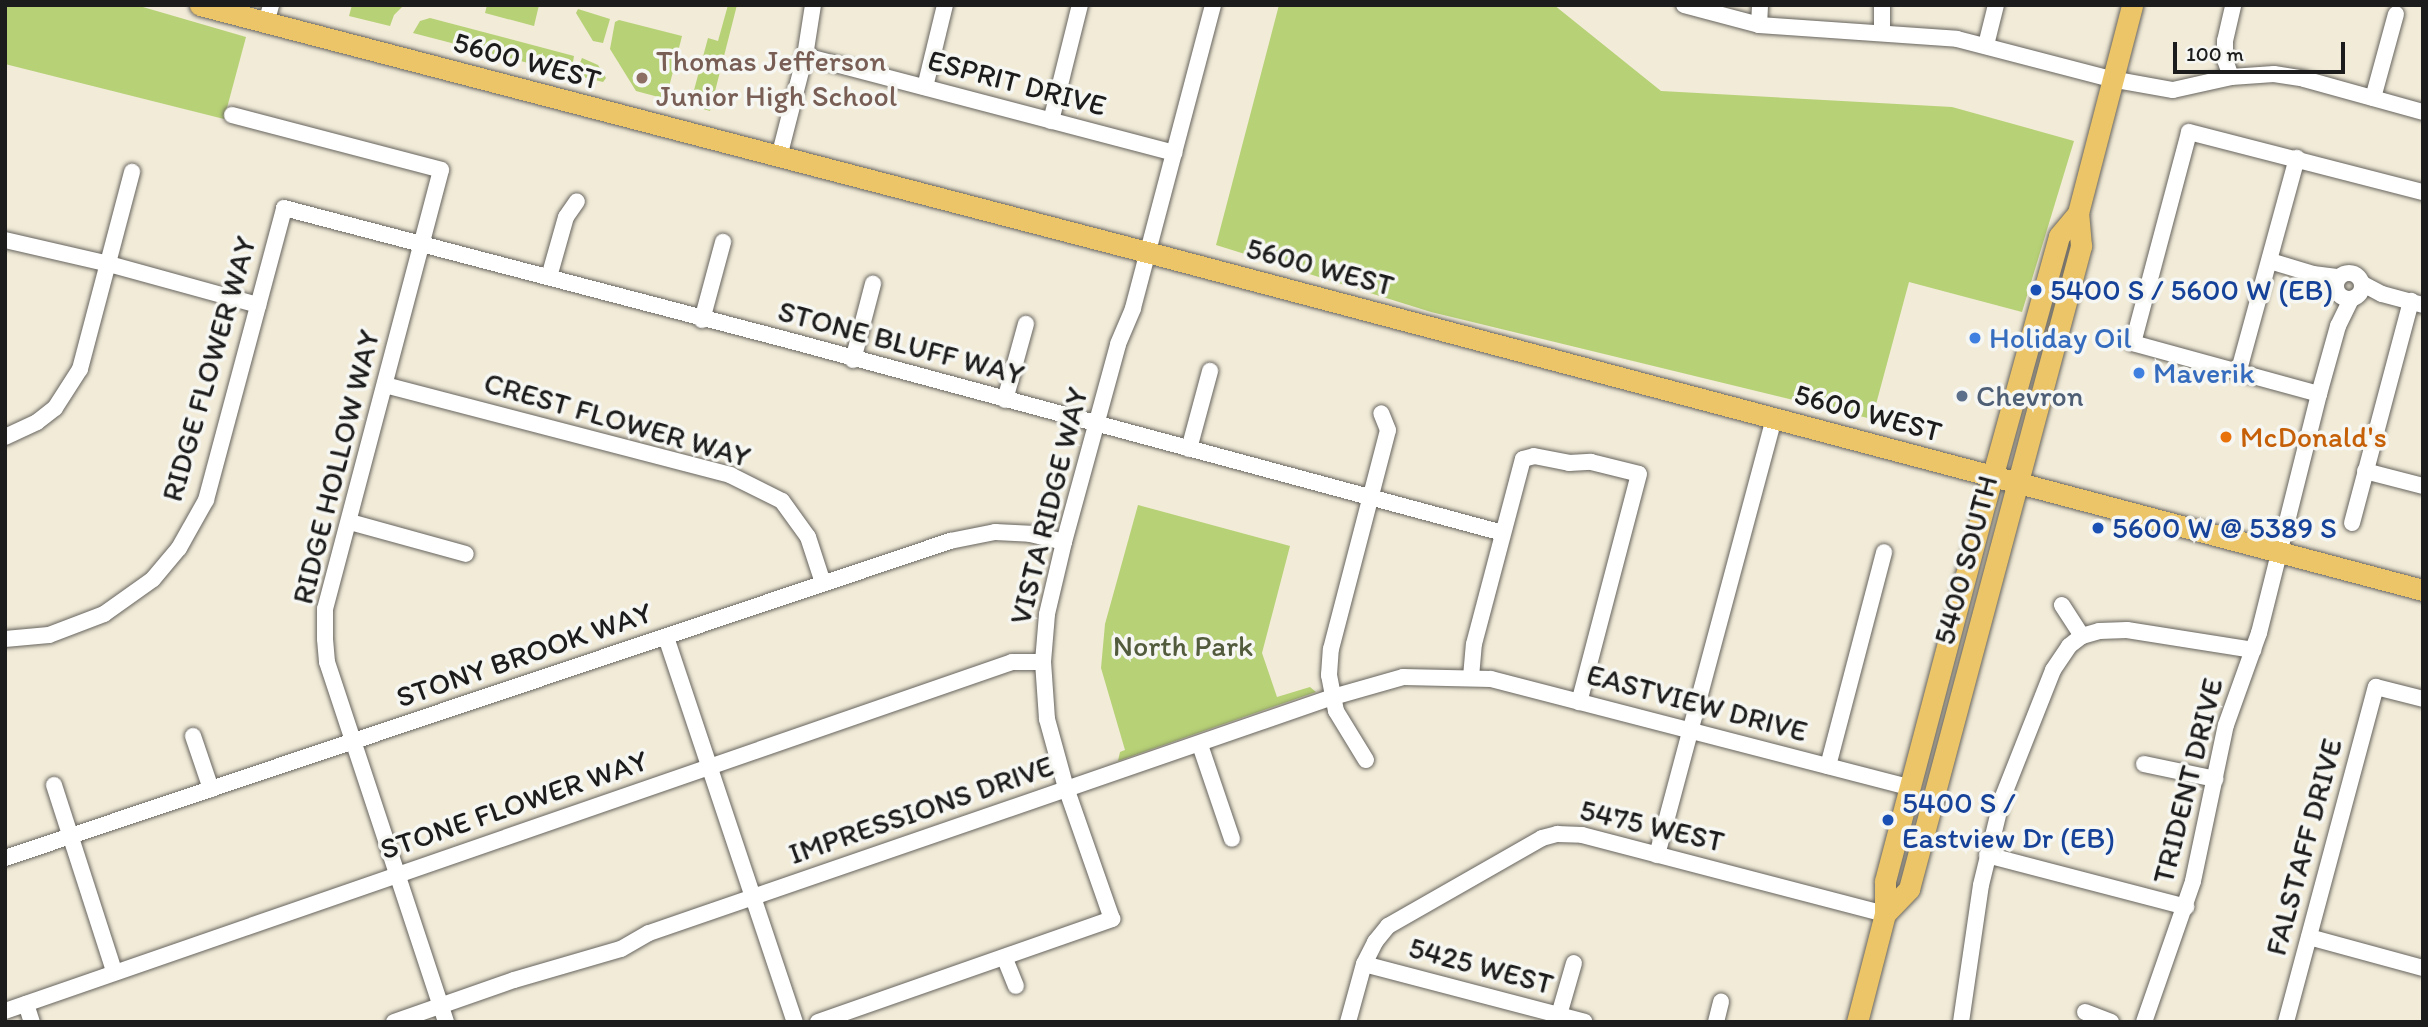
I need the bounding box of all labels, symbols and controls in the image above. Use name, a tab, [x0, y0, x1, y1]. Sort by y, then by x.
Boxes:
street label: 5600 WEST	[449, 24, 605, 98]
scale bar	[2176, 28, 2348, 72]
text: 100 m	[2186, 41, 2244, 66]
street label: ESPRIT DRIVE	[923, 42, 1111, 124]
place label: Thomas Jefferson Junior High School	[656, 43, 896, 113]
marker: Thomas Jefferson Junior High School	[634, 70, 650, 86]
street label: 5600 WEST	[1242, 230, 1398, 304]
street label: RIDGE FLOWER WAY	[154, 232, 264, 506]
place label: 5400 S / 5600 W (EB)	[2050, 272, 2334, 308]
marker: 5400 S / 5600 W (EB)	[2028, 282, 2044, 298]
street label: STONE BLUFF WAY	[774, 293, 1028, 393]
place label: Holiday Oil	[1989, 320, 2132, 356]
street label: RIDGE HOLLOW WAY	[285, 326, 387, 608]
marker: Holiday Oil	[1967, 330, 1983, 346]
place label: Maverik	[2153, 355, 2255, 391]
street label: CREST FLOWER WAY	[479, 365, 755, 475]
marker: Maverik	[2131, 365, 2147, 381]
street label: 5600 WEST	[1790, 376, 1946, 450]
place label: Chevron	[1976, 378, 2084, 414]
street label: VISTA RIDGE WAY	[1002, 384, 1096, 628]
marker: Chevron	[1954, 388, 1970, 404]
place label: McDonald's	[2240, 419, 2387, 455]
marker: McDonald's	[2218, 429, 2234, 445]
street label: 5400 SOUTH	[1926, 472, 2006, 648]
place label: 5600 W @ 5389 S	[2112, 510, 2337, 546]
marker: 5600 W @ 5389 S	[2090, 520, 2106, 536]
street label: STONY BROOK WAY	[391, 594, 657, 716]
park label: North Park	[1113, 628, 1253, 664]
street label: EASTVIEW DRIVE	[1581, 656, 1813, 750]
street label: TRIDENT DRIVE	[2145, 674, 2231, 888]
street label: FALSTAFF DRIVE	[2258, 734, 2350, 960]
street label: STONE FLOWER WAY	[376, 742, 652, 868]
street label: IMPRESSIONS DRIVE	[782, 747, 1060, 873]
place label: 5400 S / Eastview Dr (EB)	[1902, 785, 2116, 856]
street label: 5475 WEST	[1576, 792, 1728, 860]
marker: 5400 S / Eastview Dr (EB)	[1880, 812, 1896, 828]
street label: 5425 WEST	[1405, 929, 1557, 1003]

